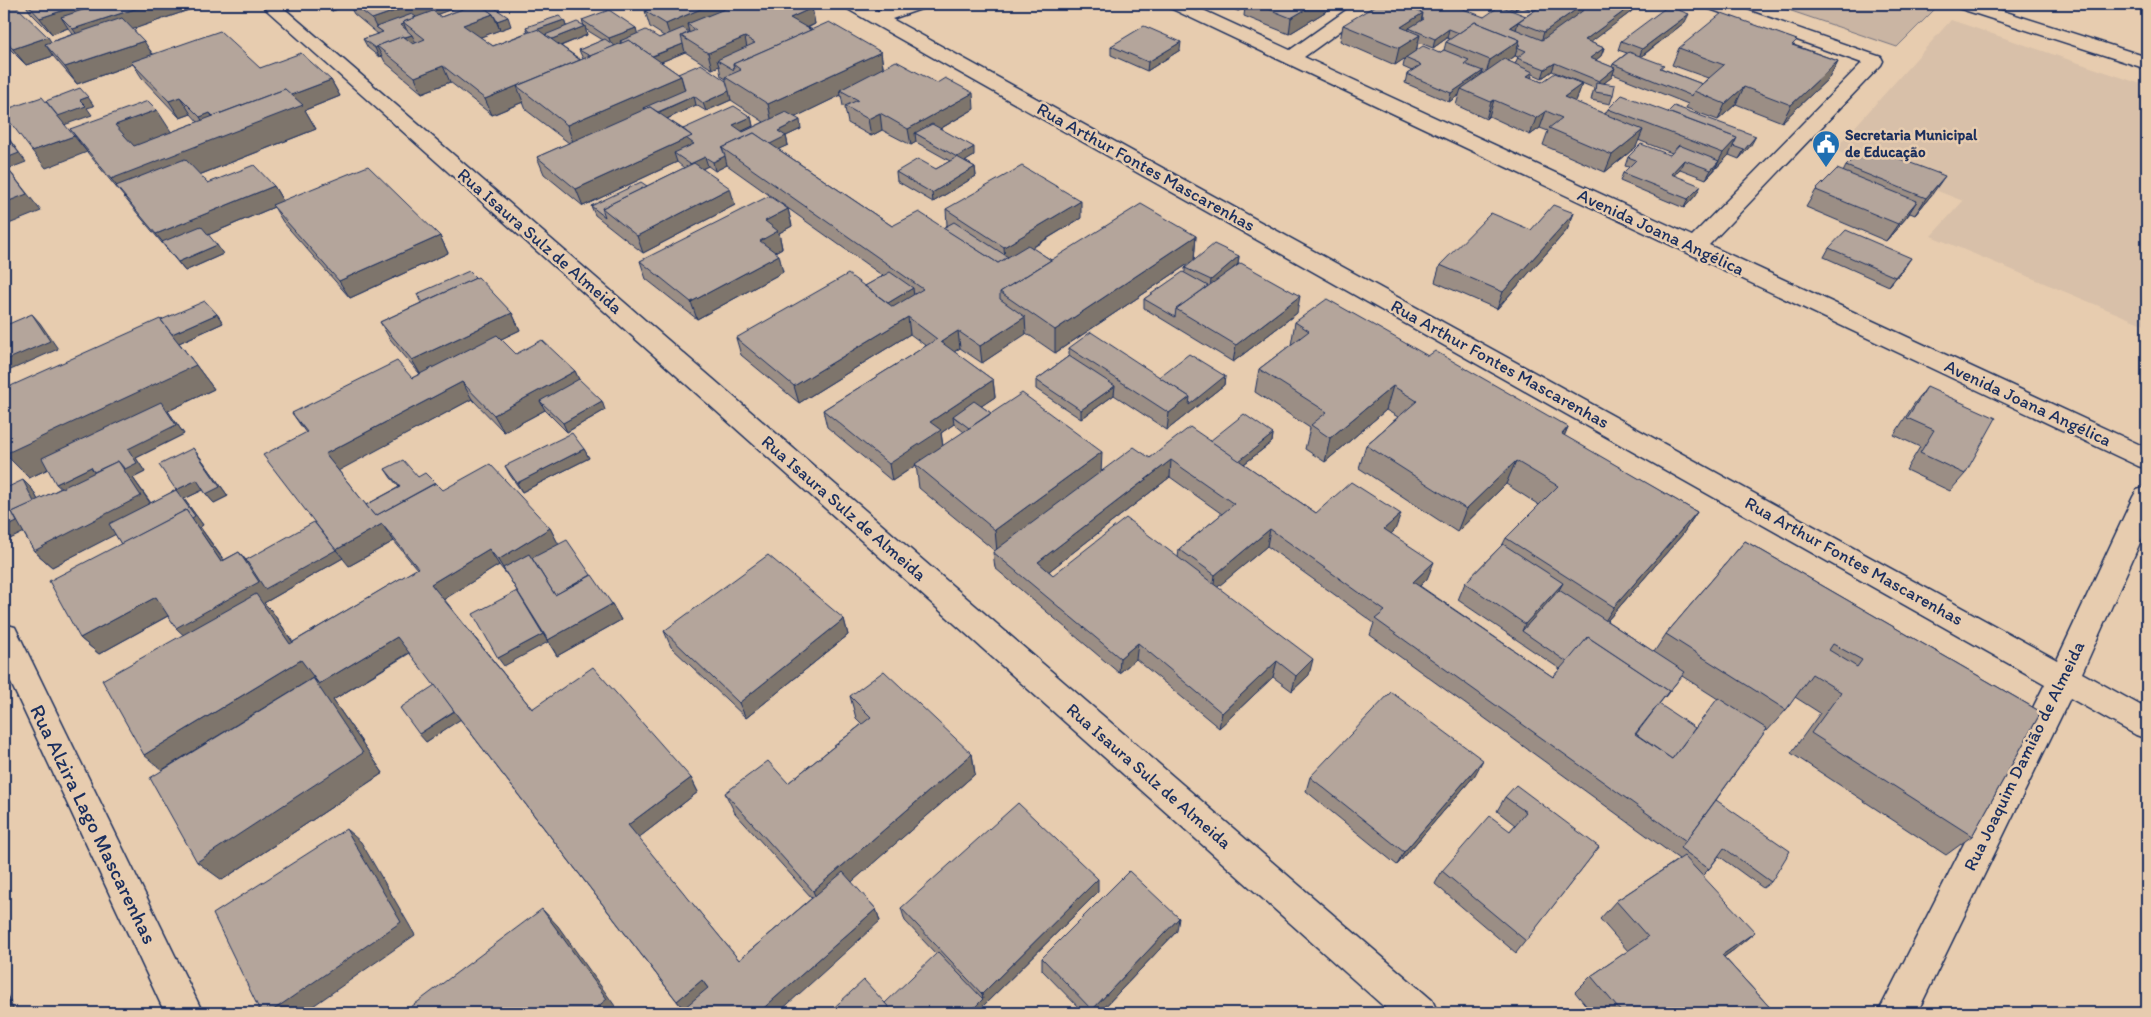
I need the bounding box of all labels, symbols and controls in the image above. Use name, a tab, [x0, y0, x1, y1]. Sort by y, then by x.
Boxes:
street label: Rua Arthur Fontes Mascarenhas	[1033, 98, 1259, 236]
place label: Secretaria Municipal de Educação	[1845, 126, 1978, 162]
public building icon: Secretaria Municipal de Educação	[1811, 129, 1841, 168]
street label: Rua Isaura Sulz de Almeida	[453, 163, 627, 319]
street label: Avenida Joana Angélica	[1574, 184, 1748, 280]
street label: Rua Arthur Fontes Mascarenhas	[1387, 295, 1613, 433]
street label: Avenida Joana Angélica	[1941, 355, 2115, 451]
street label: Rua Isaura Sulz de Almeida	[757, 430, 931, 586]
street label: Rua Arthur Fontes Mascarenhas	[1741, 492, 1967, 630]
street label: Rua Joaquim Damião de Almeida	[1959, 637, 2090, 875]
street label: Rua Isaura Sulz de Almeida	[1062, 698, 1236, 854]
street label: Rua Alzira Lago Mascarenhas	[25, 700, 163, 948]

